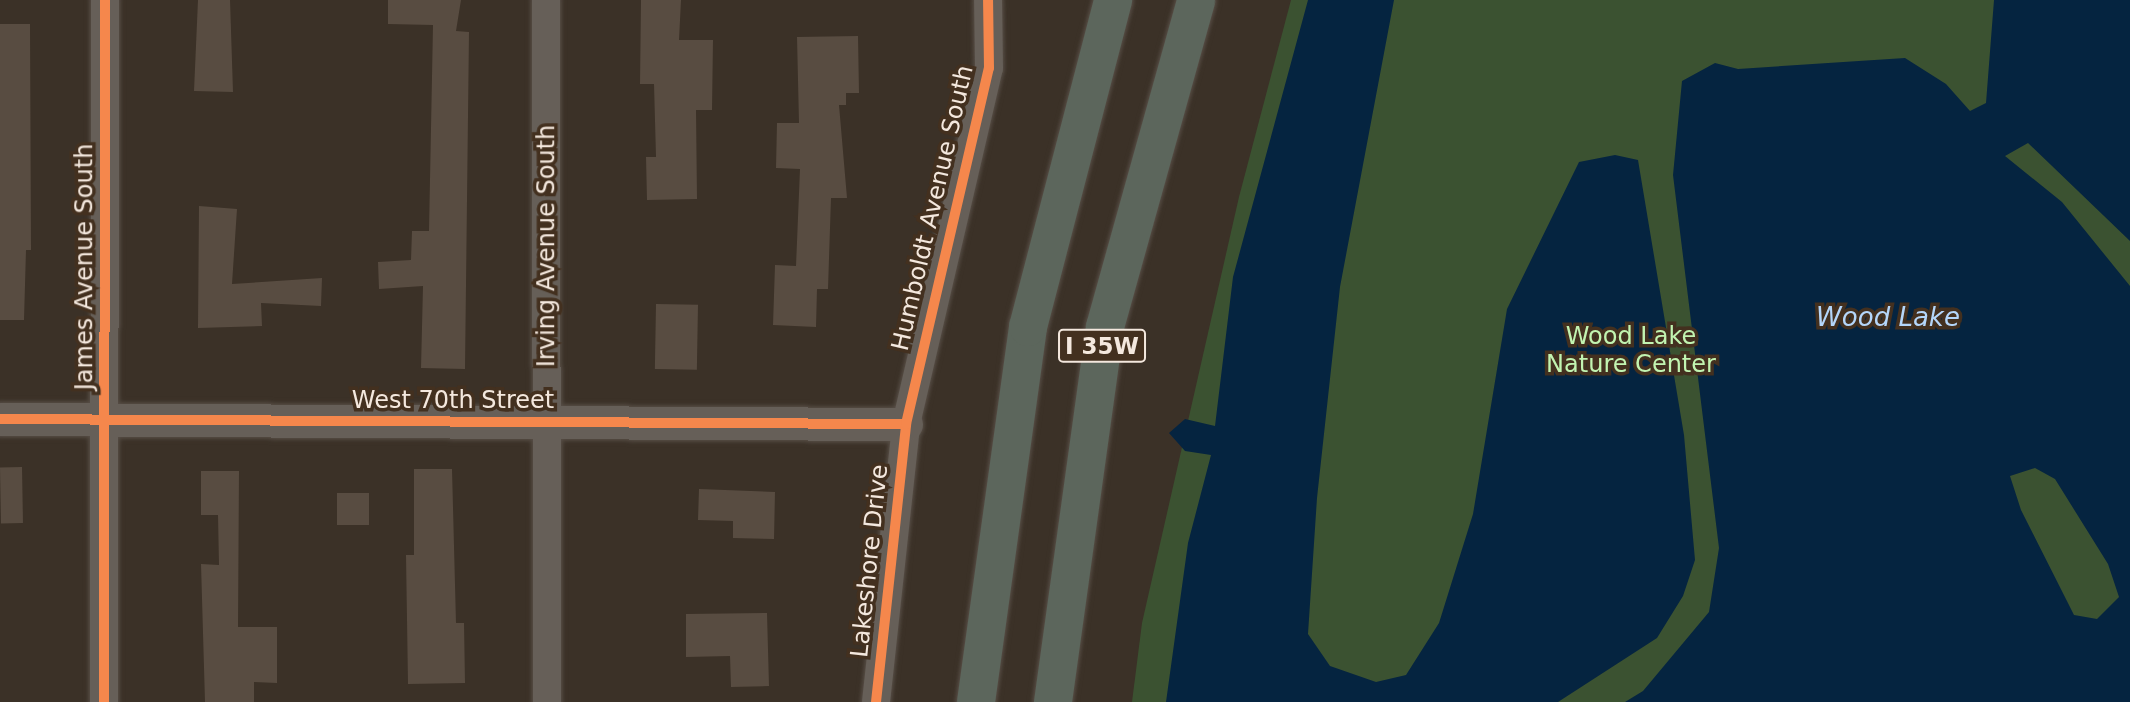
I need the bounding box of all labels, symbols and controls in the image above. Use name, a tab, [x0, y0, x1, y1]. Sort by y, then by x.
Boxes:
street label: Humboldt Avenue South	[886, 62, 980, 354]
street label: Irving Avenue South	[533, 125, 561, 367]
street label: James Avenue South	[71, 144, 99, 390]
water label: Wood Lake	[1816, 302, 1960, 334]
park label: Wood Lake Nature Center	[1546, 323, 1716, 379]
road number: I 35W	[1056, 326, 1148, 366]
street label: West 70th Street	[352, 387, 554, 415]
street label: Lakeshore Drive	[846, 463, 894, 659]

